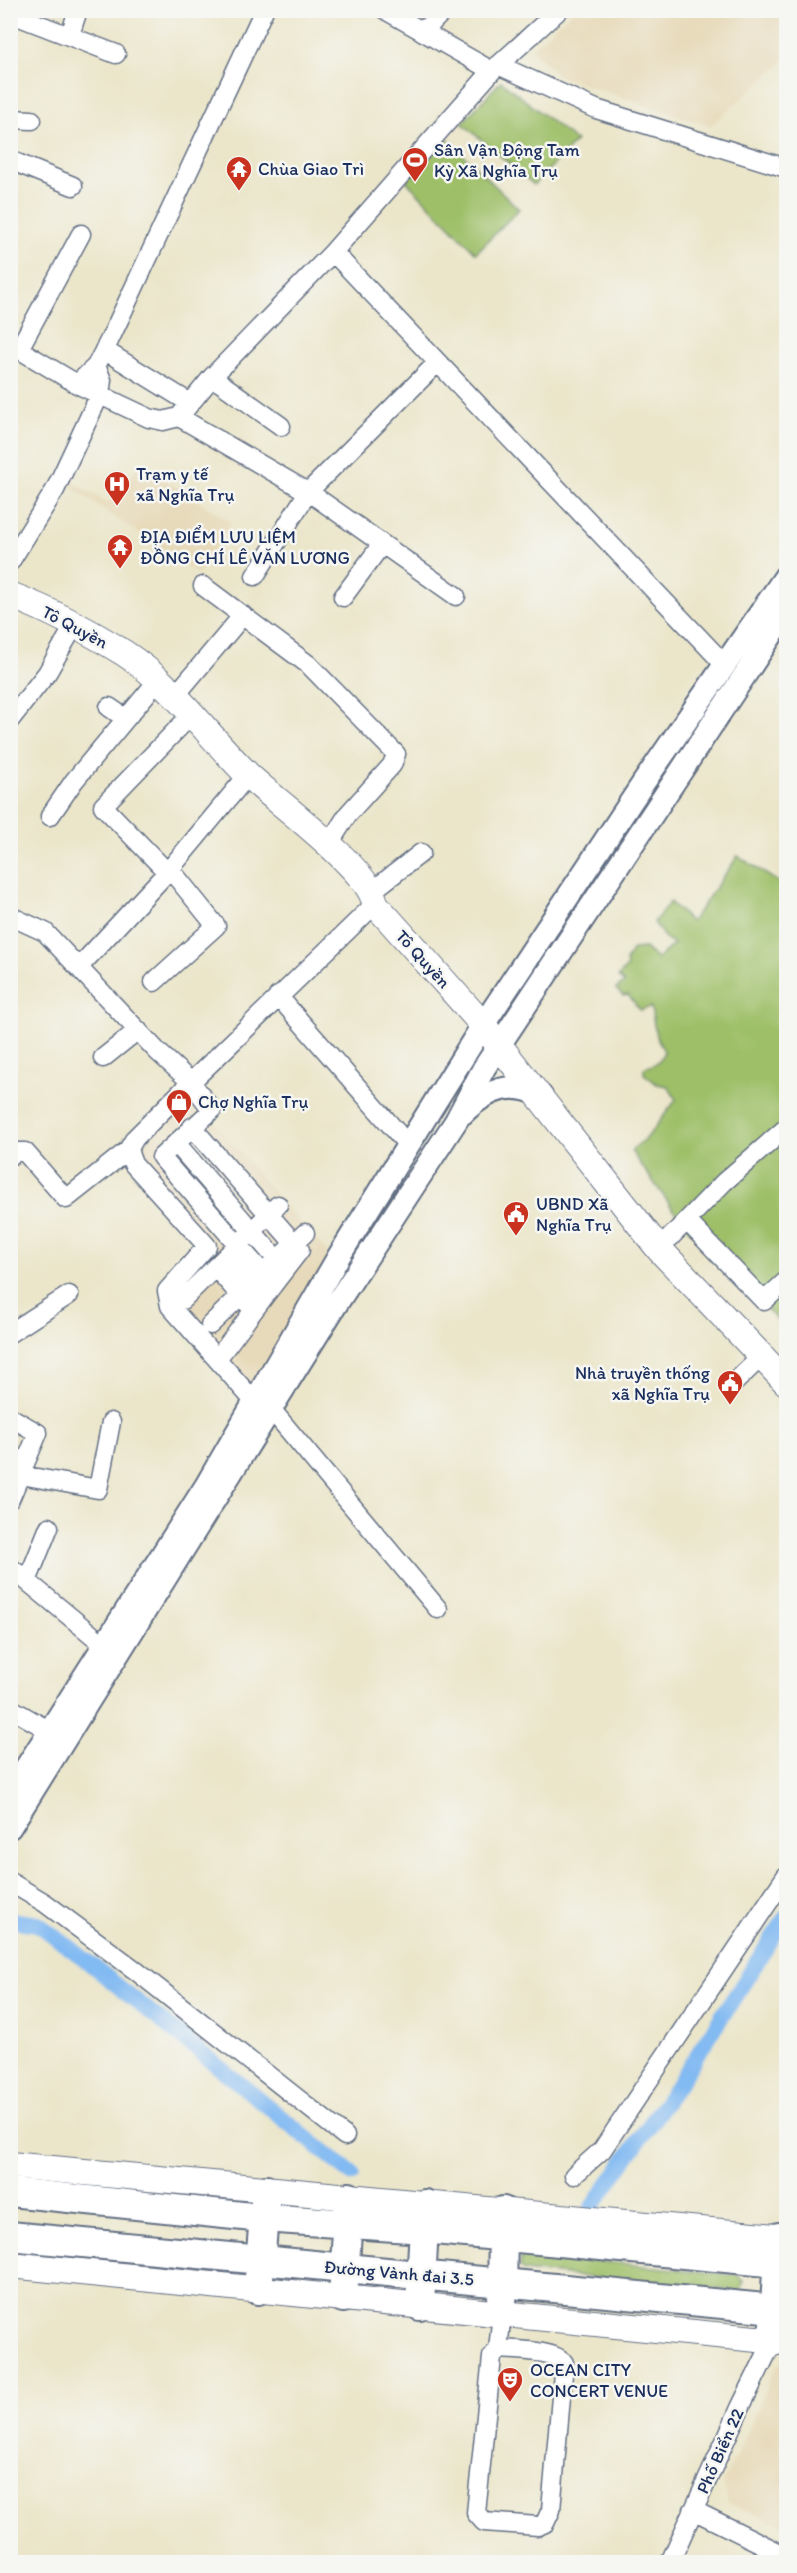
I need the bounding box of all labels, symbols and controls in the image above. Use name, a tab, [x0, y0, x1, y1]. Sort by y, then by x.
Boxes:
place label: Sân Vận Động Tam Kỳ Xã Nghĩa Trụ	[434, 139, 580, 182]
sports icon: Sân Vận Động Tam Kỳ Xã Nghĩa Trụ	[400, 145, 430, 183]
temple icon: Chùa Giao Trì	[224, 154, 254, 192]
place label: Chùa Giao Trì	[258, 158, 364, 180]
place label: Trạm y tế xã Nghĩa Trụ	[136, 463, 234, 506]
hospital icon: Trạm y tế xã Nghĩa Trụ	[102, 469, 132, 507]
place label: ĐỊA ĐIỂM LƯU LIỆM ĐỒNG CHÍ LÊ VĂN LƯƠNG	[140, 525, 350, 569]
temple icon: ĐỊA ĐIỂM LƯU LIỆM ĐỒNG CHÍ LÊ VĂN LƯƠNG	[105, 532, 135, 570]
street label: Tô Quyền	[38, 600, 112, 654]
street label: Tô Quyền	[391, 925, 455, 993]
shop icon: Chợ Nghĩa Trụ	[164, 1087, 194, 1125]
place label: Chợ Nghĩa Trụ	[198, 1091, 308, 1113]
place label: UBND Xã Nghĩa Trụ	[536, 1193, 612, 1236]
public building icon: UBND Xã Nghĩa Trụ	[501, 1199, 531, 1237]
place label: Nhà truyền thống xã Nghĩa Trụ	[575, 1362, 711, 1405]
public building icon: Nhà truyền thống xã Nghĩa Trụ	[715, 1368, 745, 1406]
street label: Đường Vành đai 3.5	[323, 2255, 475, 2291]
place label: OCEAN CITY CONCERT VENUE	[530, 2359, 668, 2402]
theatre icon: OCEAN CITY CONCERT VENUE	[495, 2365, 525, 2403]
street label: Phố Biển 22	[691, 2404, 749, 2497]

